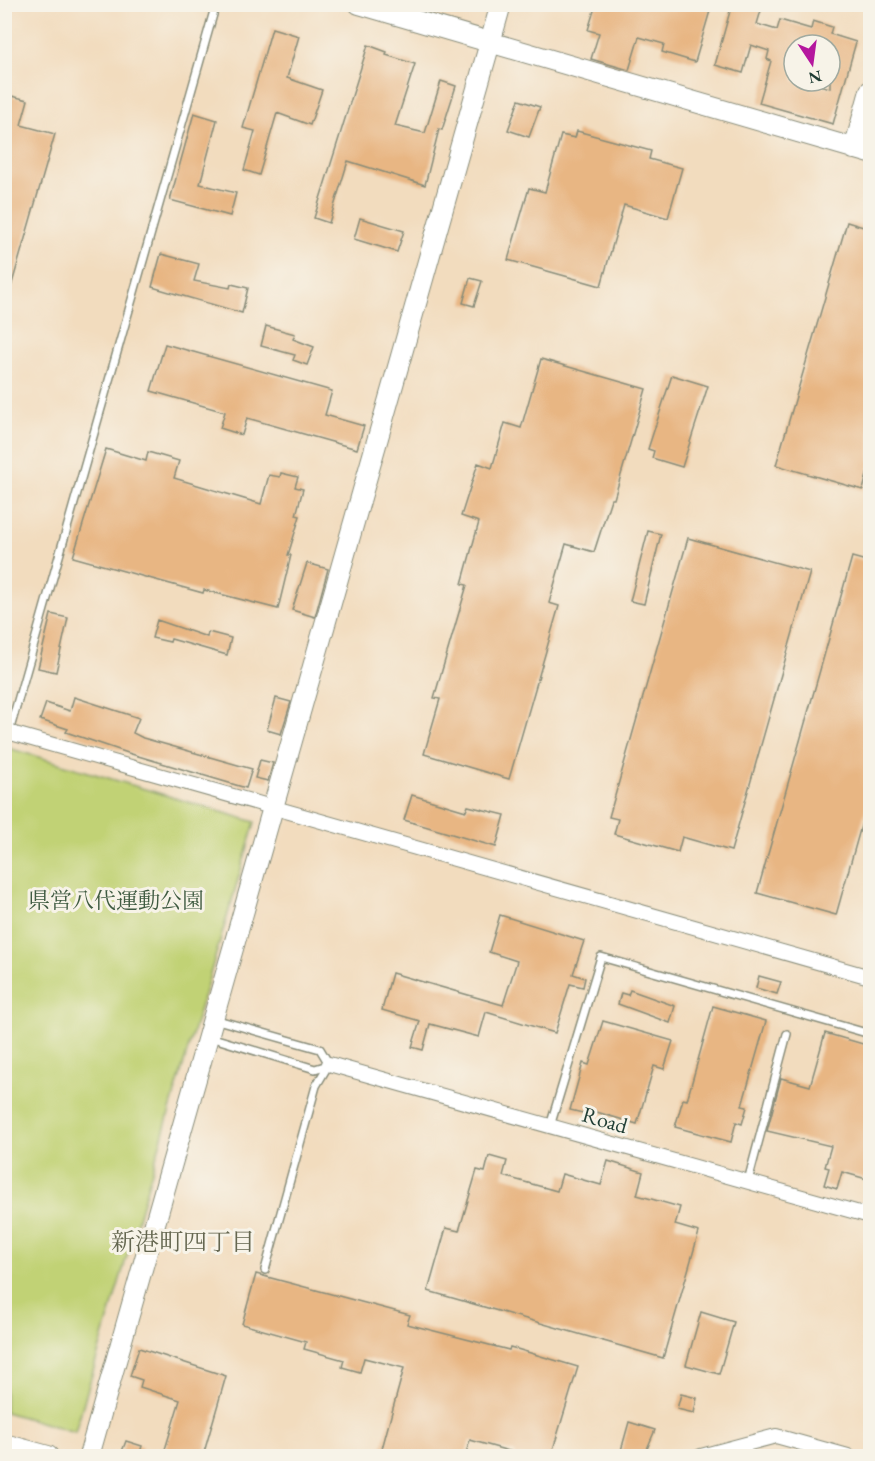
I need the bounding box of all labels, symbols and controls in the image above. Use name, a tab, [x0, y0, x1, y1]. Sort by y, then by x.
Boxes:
north arrow	[782, 33, 842, 93]
text: N	[807, 65, 824, 89]
park label: 県営八代運動公園	[28, 886, 204, 915]
street label: Road	[579, 1100, 632, 1141]
district label: 新港町四丁目	[111, 1226, 255, 1257]

